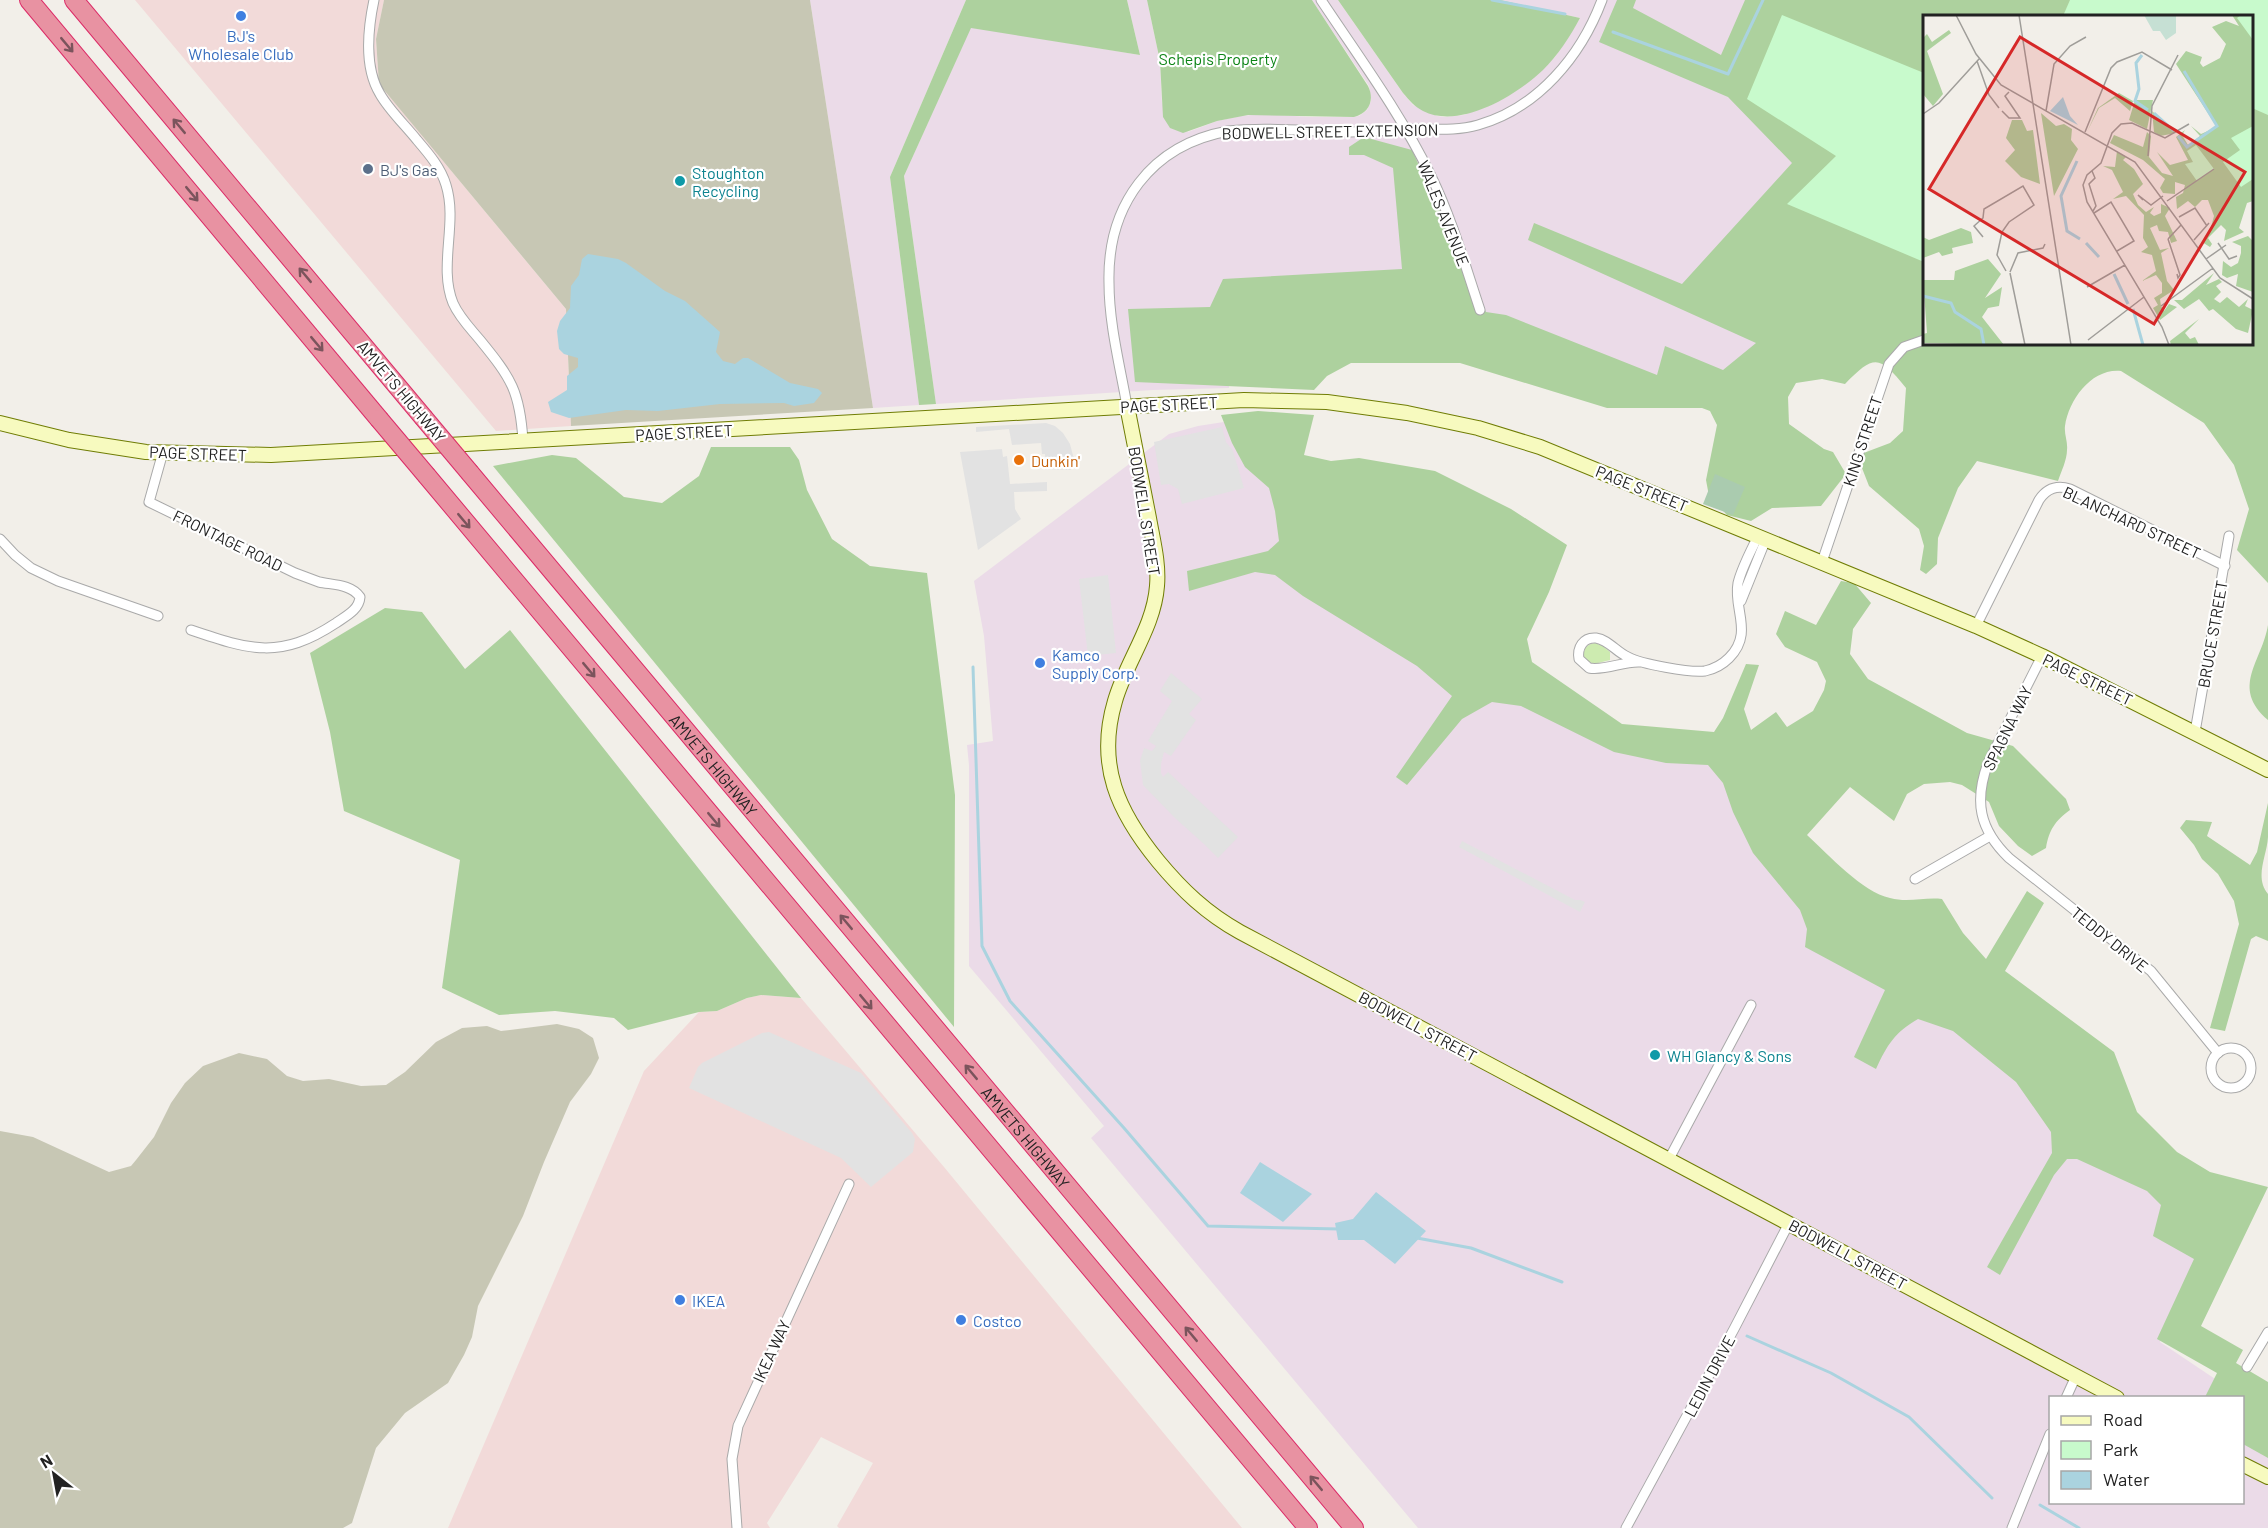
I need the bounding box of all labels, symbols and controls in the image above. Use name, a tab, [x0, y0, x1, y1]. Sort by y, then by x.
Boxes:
marker: BJ's Wholesale Club	[234, 9, 248, 23]
inset map	[1923, 15, 2253, 345]
place label: BJ's Wholesale Club	[188, 26, 294, 63]
one-way arrow	[60, 37, 73, 53]
park label: Schepis Property	[1159, 49, 1278, 68]
one-way arrow	[173, 118, 186, 134]
street label: BODWELL STREET EXTENSION	[1221, 120, 1439, 142]
street label: WALES AVENUE	[1414, 157, 1474, 269]
place label: BJ's Gas	[380, 160, 437, 179]
marker: BJ's Gas	[361, 162, 375, 176]
place label: Stoughton Recycling	[692, 163, 764, 200]
marker: Stoughton Recycling	[673, 174, 687, 188]
one-way arrow	[185, 186, 198, 202]
one-way arrow	[298, 267, 311, 283]
one-way arrow	[310, 336, 323, 352]
street label: AMVETS HIGHWAY	[354, 336, 450, 446]
street label: PAGE STREET	[1120, 392, 1218, 416]
street label: KING STREET	[1838, 393, 1886, 489]
street label: PAGE STREET	[635, 420, 733, 444]
street label: PAGE STREET	[149, 442, 247, 464]
street label: BODWELL STREET	[1125, 445, 1165, 577]
place label: Dunkin'	[1031, 451, 1080, 470]
marker: Dunkin'	[1012, 453, 1026, 467]
street label: PAGE STREET	[1593, 461, 1691, 515]
street label: BLANCHARD STREET	[2060, 482, 2204, 562]
street label: FRONTAGE ROAD	[170, 505, 286, 575]
one-way arrow	[457, 513, 471, 528]
street label: BRUCE STREET	[2193, 579, 2231, 689]
place label: Kamco Supply Corp.	[1052, 645, 1139, 682]
street label: PAGE STREET	[2040, 649, 2136, 709]
marker: Kamco Supply Corp.	[1033, 656, 1047, 670]
one-way arrow	[582, 662, 595, 678]
street label: SPAGNA WAY	[1978, 683, 2036, 773]
street label: AMVETS HIGHWAY	[666, 710, 762, 819]
one-way arrow	[708, 812, 721, 828]
street label: TEDDY DRIVE	[2068, 902, 2152, 976]
one-way arrow	[839, 915, 853, 930]
street label: BODWELL STREET	[1356, 987, 1480, 1065]
one-way arrow	[860, 994, 873, 1010]
place label: WH Glancy & Sons	[1667, 1046, 1792, 1065]
marker: WH Glancy & Sons	[1648, 1048, 1662, 1062]
one-way arrow	[965, 1064, 978, 1080]
street label: AMVETS HIGHWAY	[978, 1082, 1074, 1191]
street label: BODWELL STREET	[1786, 1215, 1910, 1293]
place label: IKEA	[692, 1291, 726, 1310]
marker: IKEA	[673, 1293, 687, 1307]
place label: Costco	[973, 1311, 1022, 1330]
marker: Costco	[954, 1313, 968, 1327]
street label: IKEA WAY	[748, 1317, 794, 1385]
one-way arrow	[1184, 1327, 1198, 1342]
street label: LEDIN DRIVE	[1680, 1332, 1738, 1420]
legend	[2049, 1396, 2244, 1504]
text: Road	[2103, 1408, 2143, 1430]
text: Park	[2103, 1438, 2138, 1460]
north arrow	[24, 1444, 84, 1504]
text: N	[37, 1450, 55, 1472]
text: Water	[2103, 1468, 2150, 1490]
one-way arrow	[1310, 1475, 1323, 1491]

